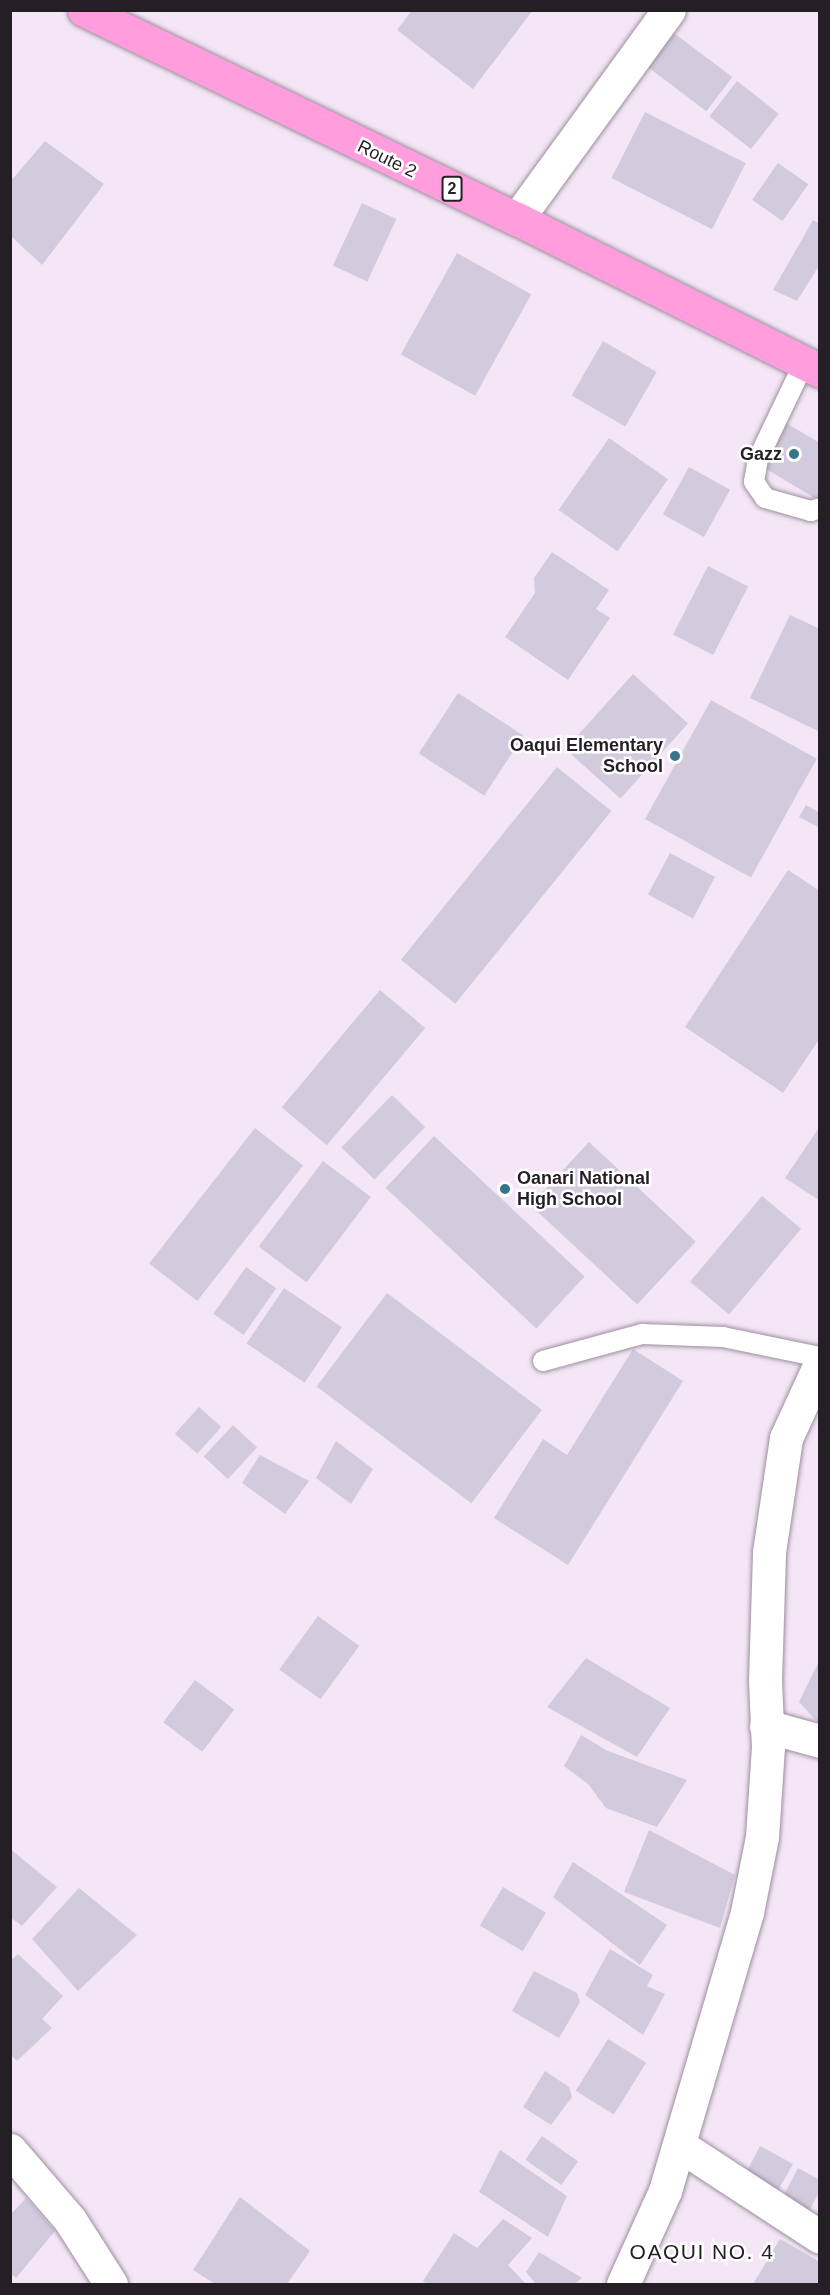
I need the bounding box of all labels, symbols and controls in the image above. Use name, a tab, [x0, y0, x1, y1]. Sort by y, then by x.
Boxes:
street label: Route 2	[354, 135, 420, 183]
road number: 2	[442, 176, 462, 202]
place label: Gazz	[740, 443, 782, 465]
marker: Gazz	[787, 447, 801, 461]
place label: Oaqui Elementary School	[510, 735, 663, 777]
marker: Oaqui Elementary School	[668, 749, 682, 763]
place label: Oanari National High School	[517, 1168, 650, 1210]
marker: Oanari National High School	[498, 1182, 512, 1196]
district label: OAQUI NO. 4	[630, 2239, 774, 2265]

